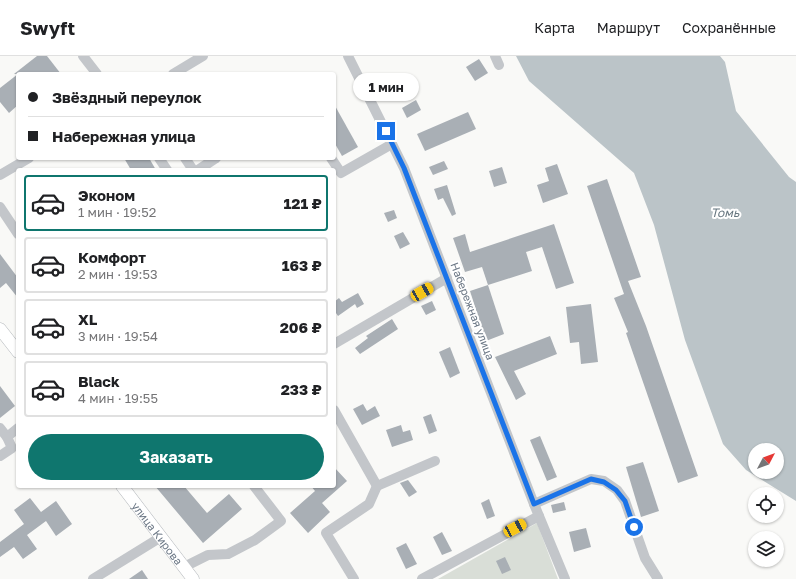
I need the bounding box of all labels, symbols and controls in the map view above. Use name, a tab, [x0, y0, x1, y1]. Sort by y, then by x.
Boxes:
text: Swyft	[20, 16, 75, 39]
text: Карта	[534, 19, 575, 36]
text: Маршрут	[597, 19, 660, 36]
text: Сохранённые	[682, 19, 776, 36]
callout: 1 мин	[353, 73, 419, 101]
text: 1 мин	[368, 79, 404, 95]
text: Звёздный переулок	[52, 88, 202, 106]
route end	[377, 122, 395, 140]
text: Набережная улица	[52, 127, 196, 145]
icon: car	[30, 185, 66, 221]
text: Эконом	[78, 186, 135, 204]
text: 121 ₽	[284, 194, 322, 212]
text: 1 мин · 19:52	[78, 204, 156, 220]
water label: Томь	[711, 205, 740, 220]
icon: car	[30, 247, 66, 283]
text: Комфорт	[78, 248, 146, 266]
text: 163 ₽	[282, 256, 322, 274]
street label: Набережная улица	[448, 260, 498, 362]
text: 2 мин · 19:53	[78, 266, 158, 282]
car	[409, 281, 435, 303]
icon: car	[30, 309, 66, 345]
text: XL	[78, 310, 97, 328]
text: 206 ₽	[280, 318, 322, 336]
text: 3 мин · 19:54	[78, 328, 158, 344]
icon: car	[30, 371, 66, 407]
text: Black	[78, 372, 120, 390]
text: 233 ₽	[281, 380, 322, 398]
text: 4 мин · 19:55	[78, 390, 158, 406]
button: Заказать	[28, 434, 324, 480]
north arrow	[748, 443, 784, 479]
map controls	[748, 443, 784, 567]
button: locate	[748, 487, 784, 523]
street label: улица Кирова	[130, 499, 186, 567]
car	[502, 517, 528, 539]
route start	[625, 518, 643, 536]
button: layers	[748, 531, 784, 567]

